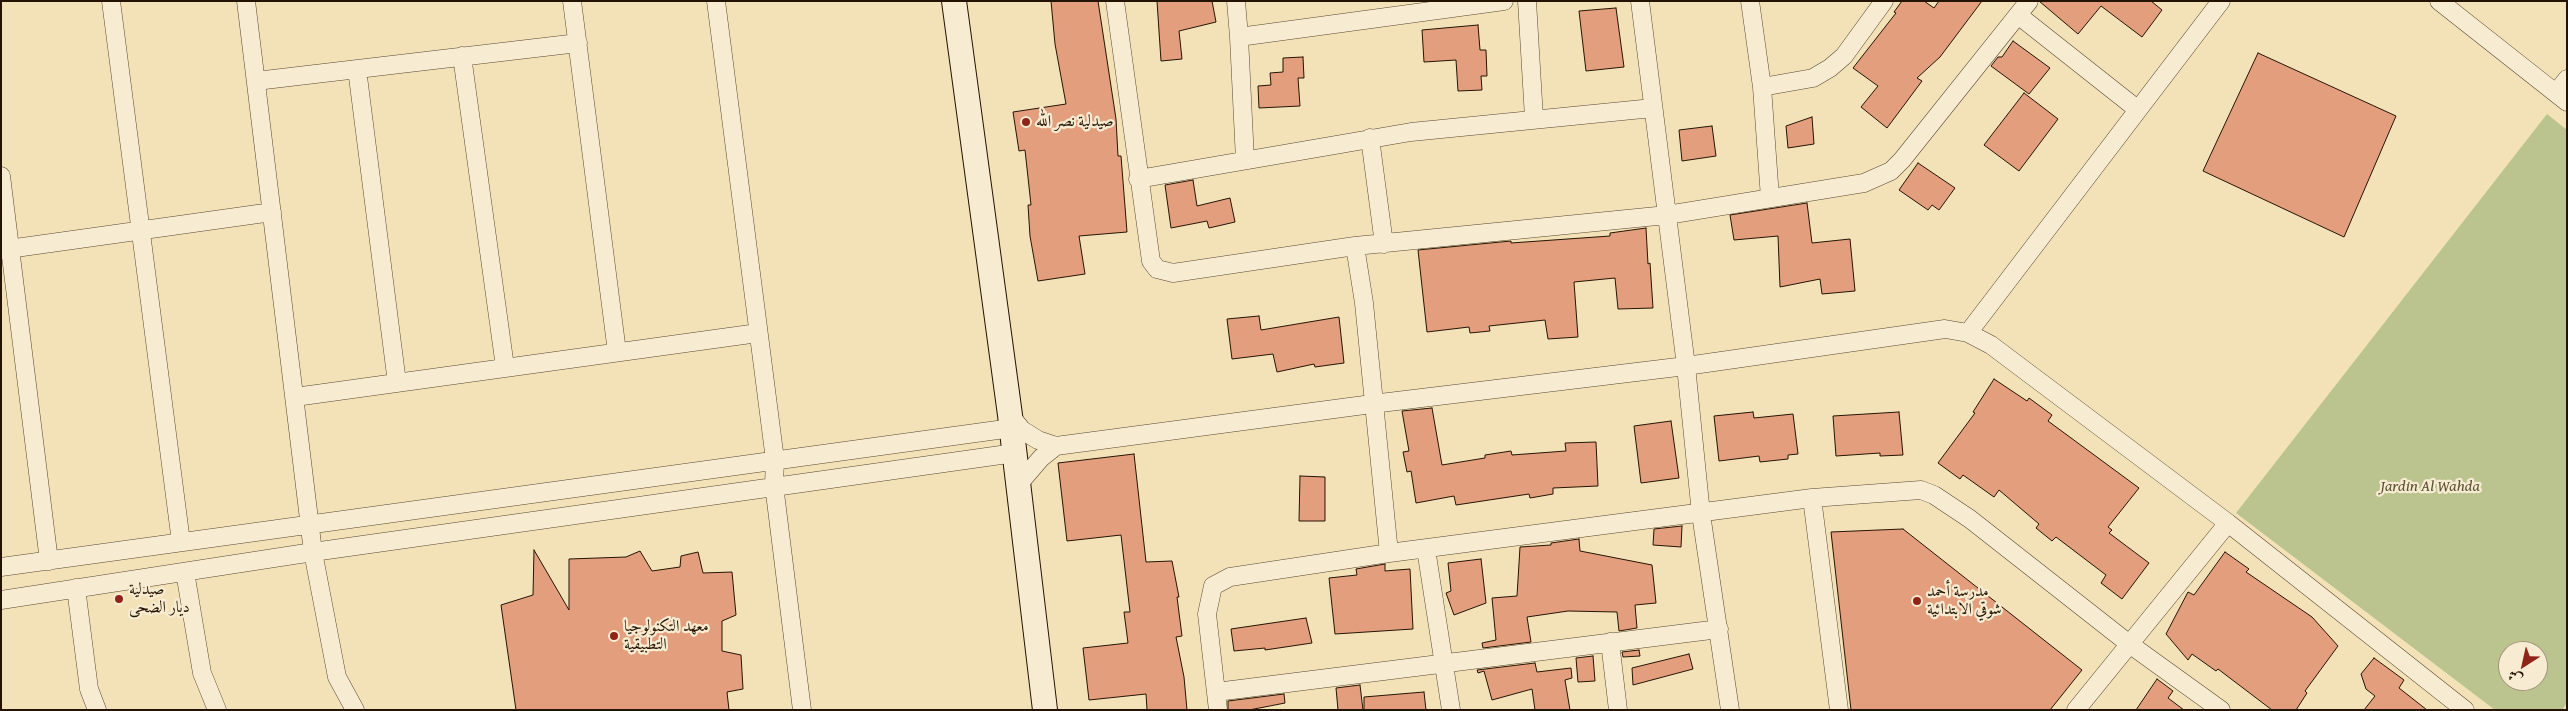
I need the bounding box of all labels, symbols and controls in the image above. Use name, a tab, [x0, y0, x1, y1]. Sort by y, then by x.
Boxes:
place label: صيدلية نصر الله	[1036, 112, 1114, 132]
marker: صيدلية نصر الله	[1020, 116, 1032, 128]
park label: Jardin Al Wahda	[2380, 477, 2480, 497]
place label: صيدلية ديار الضحى	[129, 580, 190, 618]
place label: مدرسة أحمد شوقي الابتدائية	[1927, 582, 2002, 620]
marker: صيدلية ديار الضحى	[113, 593, 125, 605]
marker: مدرسة أحمد شوقي الابتدائية	[1911, 595, 1923, 607]
place label: معهد التكنولوجيا التطبيقية	[624, 617, 709, 655]
marker: معهد التكنولوجيا التطبيقية	[608, 630, 620, 642]
north arrow	[2498, 641, 2548, 691]
text: ش	[2504, 665, 2526, 690]

